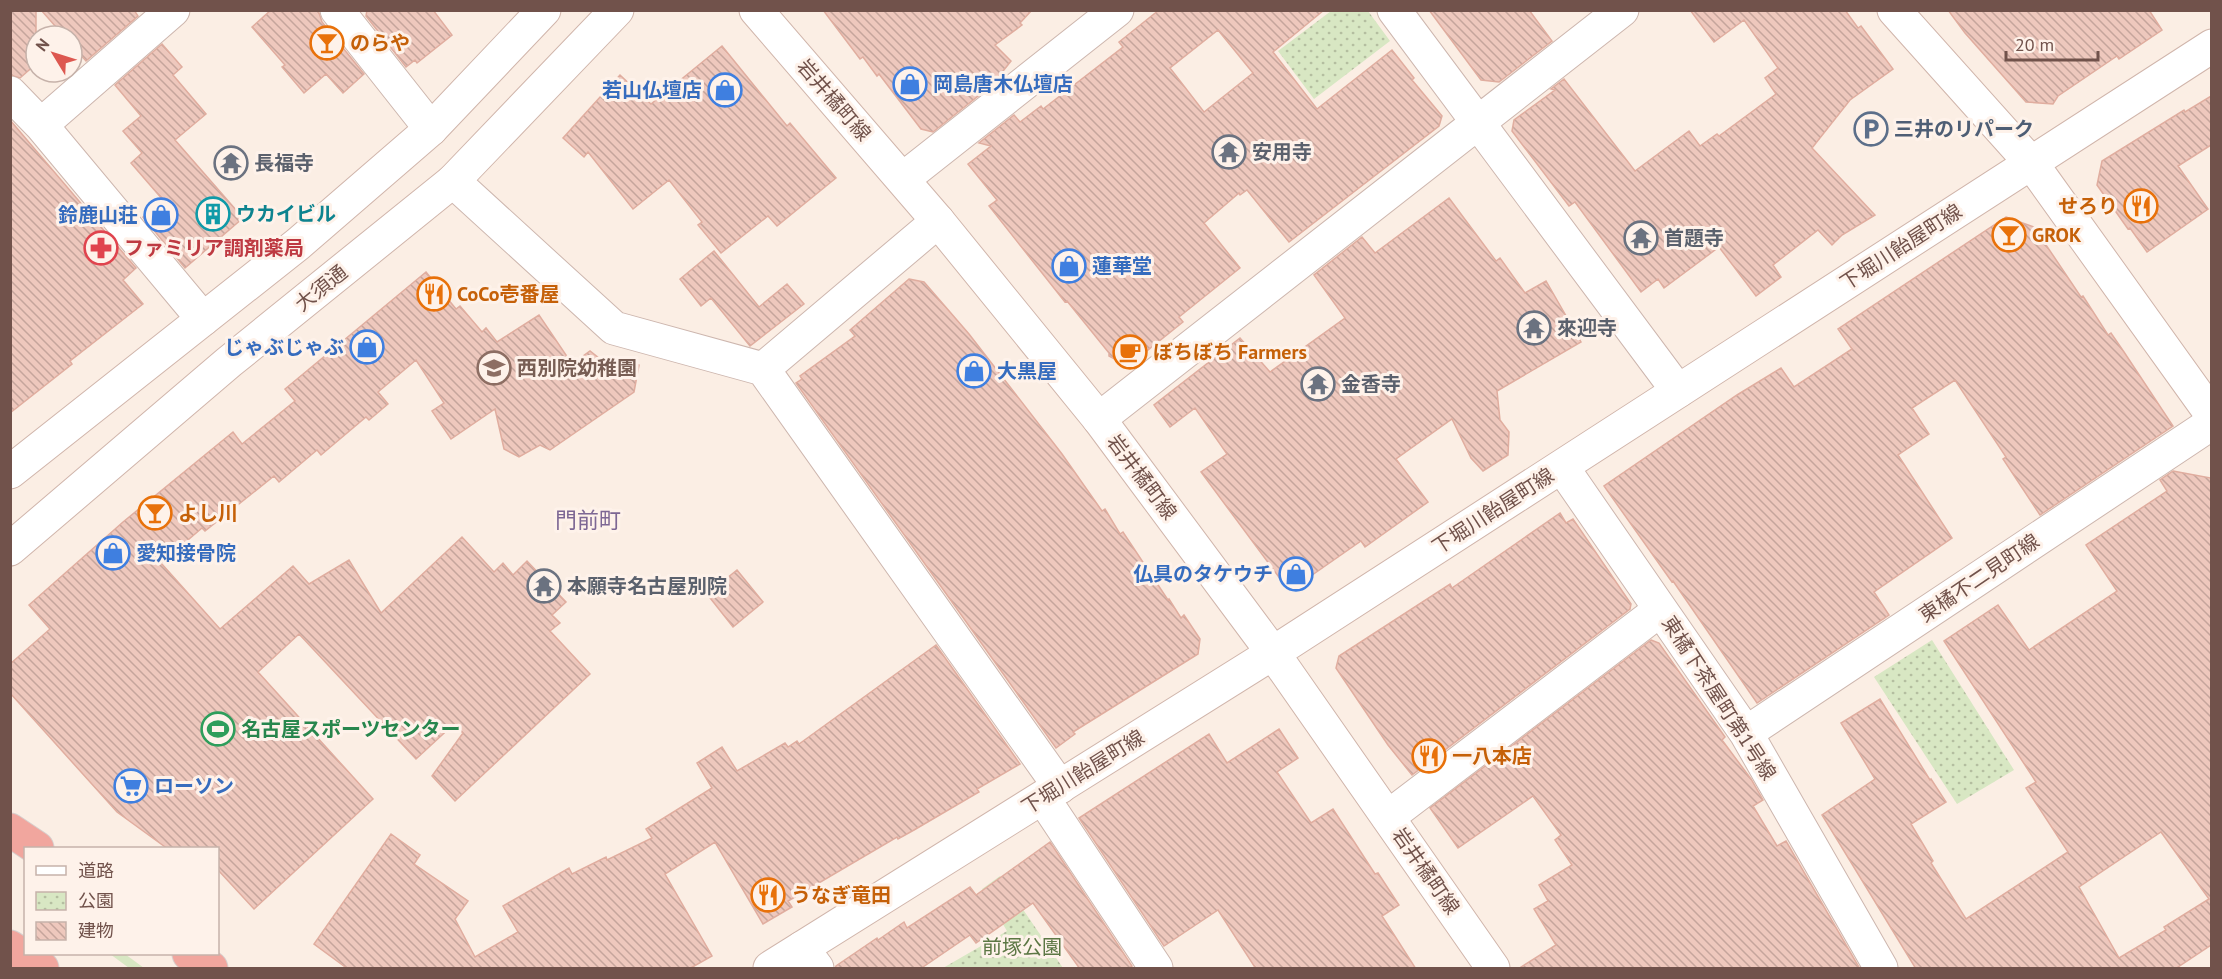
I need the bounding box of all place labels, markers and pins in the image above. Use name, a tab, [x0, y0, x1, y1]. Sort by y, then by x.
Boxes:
bar icon: のらや	[309, 25, 345, 61]
place label: のらや	[350, 30, 410, 56]
shop icon: 岡島唐木仏壇店	[892, 66, 928, 102]
place label: 岡島唐木仏壇店	[933, 71, 1073, 97]
shop icon: 若山仏壇店	[707, 72, 743, 108]
place label: 若山仏壇店	[602, 77, 702, 103]
parking icon: 三井のリパーク	[1853, 111, 1889, 147]
place label: 三井のリパーク	[1894, 116, 2034, 142]
temple icon: 安用寺	[1211, 134, 1247, 170]
place label: 安用寺	[1252, 139, 1312, 165]
temple icon: 長福寺	[213, 145, 249, 181]
place label: 長福寺	[254, 150, 314, 176]
restaurant icon: せろり	[2123, 188, 2159, 224]
place label: せろり	[2058, 193, 2118, 219]
building icon: ウカイビル	[195, 196, 231, 232]
shop icon: 鈴鹿山荘	[143, 197, 179, 233]
place label: ウカイビル	[236, 201, 336, 227]
place label: 鈴鹿山荘	[58, 202, 138, 228]
bar icon: GROK	[1991, 217, 2027, 253]
temple icon: 首題寺	[1623, 220, 1659, 256]
place label: GROK	[2032, 222, 2082, 248]
place label: 首題寺	[1664, 225, 1724, 251]
pharmacy icon: ファミリア調剤薬局	[83, 230, 119, 266]
place label: ファミリア調剤薬局	[124, 235, 304, 261]
shop icon: 蓮華堂	[1051, 248, 1087, 284]
place label: 蓮華堂	[1092, 253, 1152, 279]
restaurant icon: CoCo壱番屋	[416, 276, 452, 312]
place label: CoCo壱番屋	[457, 281, 559, 307]
temple icon: 來迎寺	[1516, 310, 1552, 346]
place label: 來迎寺	[1557, 315, 1617, 341]
shop icon: じゃぶじゃぶ	[349, 329, 385, 365]
place label: じゃぶじゃぶ	[224, 334, 344, 360]
cafe icon: ぼちぼち Farmers	[1112, 334, 1148, 370]
place label: ぼちぼち Farmers	[1153, 339, 1307, 365]
school or university icon: 西別院幼稚園	[476, 350, 512, 386]
shop icon: 大黒屋	[956, 353, 992, 389]
place label: 西別院幼稚園	[517, 355, 637, 381]
place label: 大黒屋	[997, 358, 1057, 384]
temple icon: 金香寺	[1300, 366, 1336, 402]
place label: 金香寺	[1341, 371, 1401, 397]
bar icon: よし川	[137, 495, 173, 531]
place label: よし川	[178, 500, 238, 526]
shop icon: 愛知接骨院	[95, 535, 131, 571]
place label: 愛知接骨院	[136, 540, 236, 566]
shop icon: 仏具のタケウチ	[1278, 556, 1314, 592]
place label: 仏具のタケウチ	[1133, 561, 1273, 587]
temple icon: 本願寺名古屋別院	[526, 568, 562, 604]
place label: 本願寺名古屋別院	[567, 573, 727, 599]
sports icon: 名古屋スポーツセンター	[200, 711, 236, 747]
place label: 名古屋スポーツセンター	[241, 716, 461, 742]
restaurant icon: 一八本店	[1411, 738, 1447, 774]
place label: 一八本店	[1452, 743, 1532, 769]
supermarket icon: ローソン	[113, 768, 149, 804]
place label: ローソン	[154, 773, 234, 799]
restaurant icon: うなぎ竜田	[750, 877, 786, 913]
place label: うなぎ竜田	[791, 882, 891, 908]

